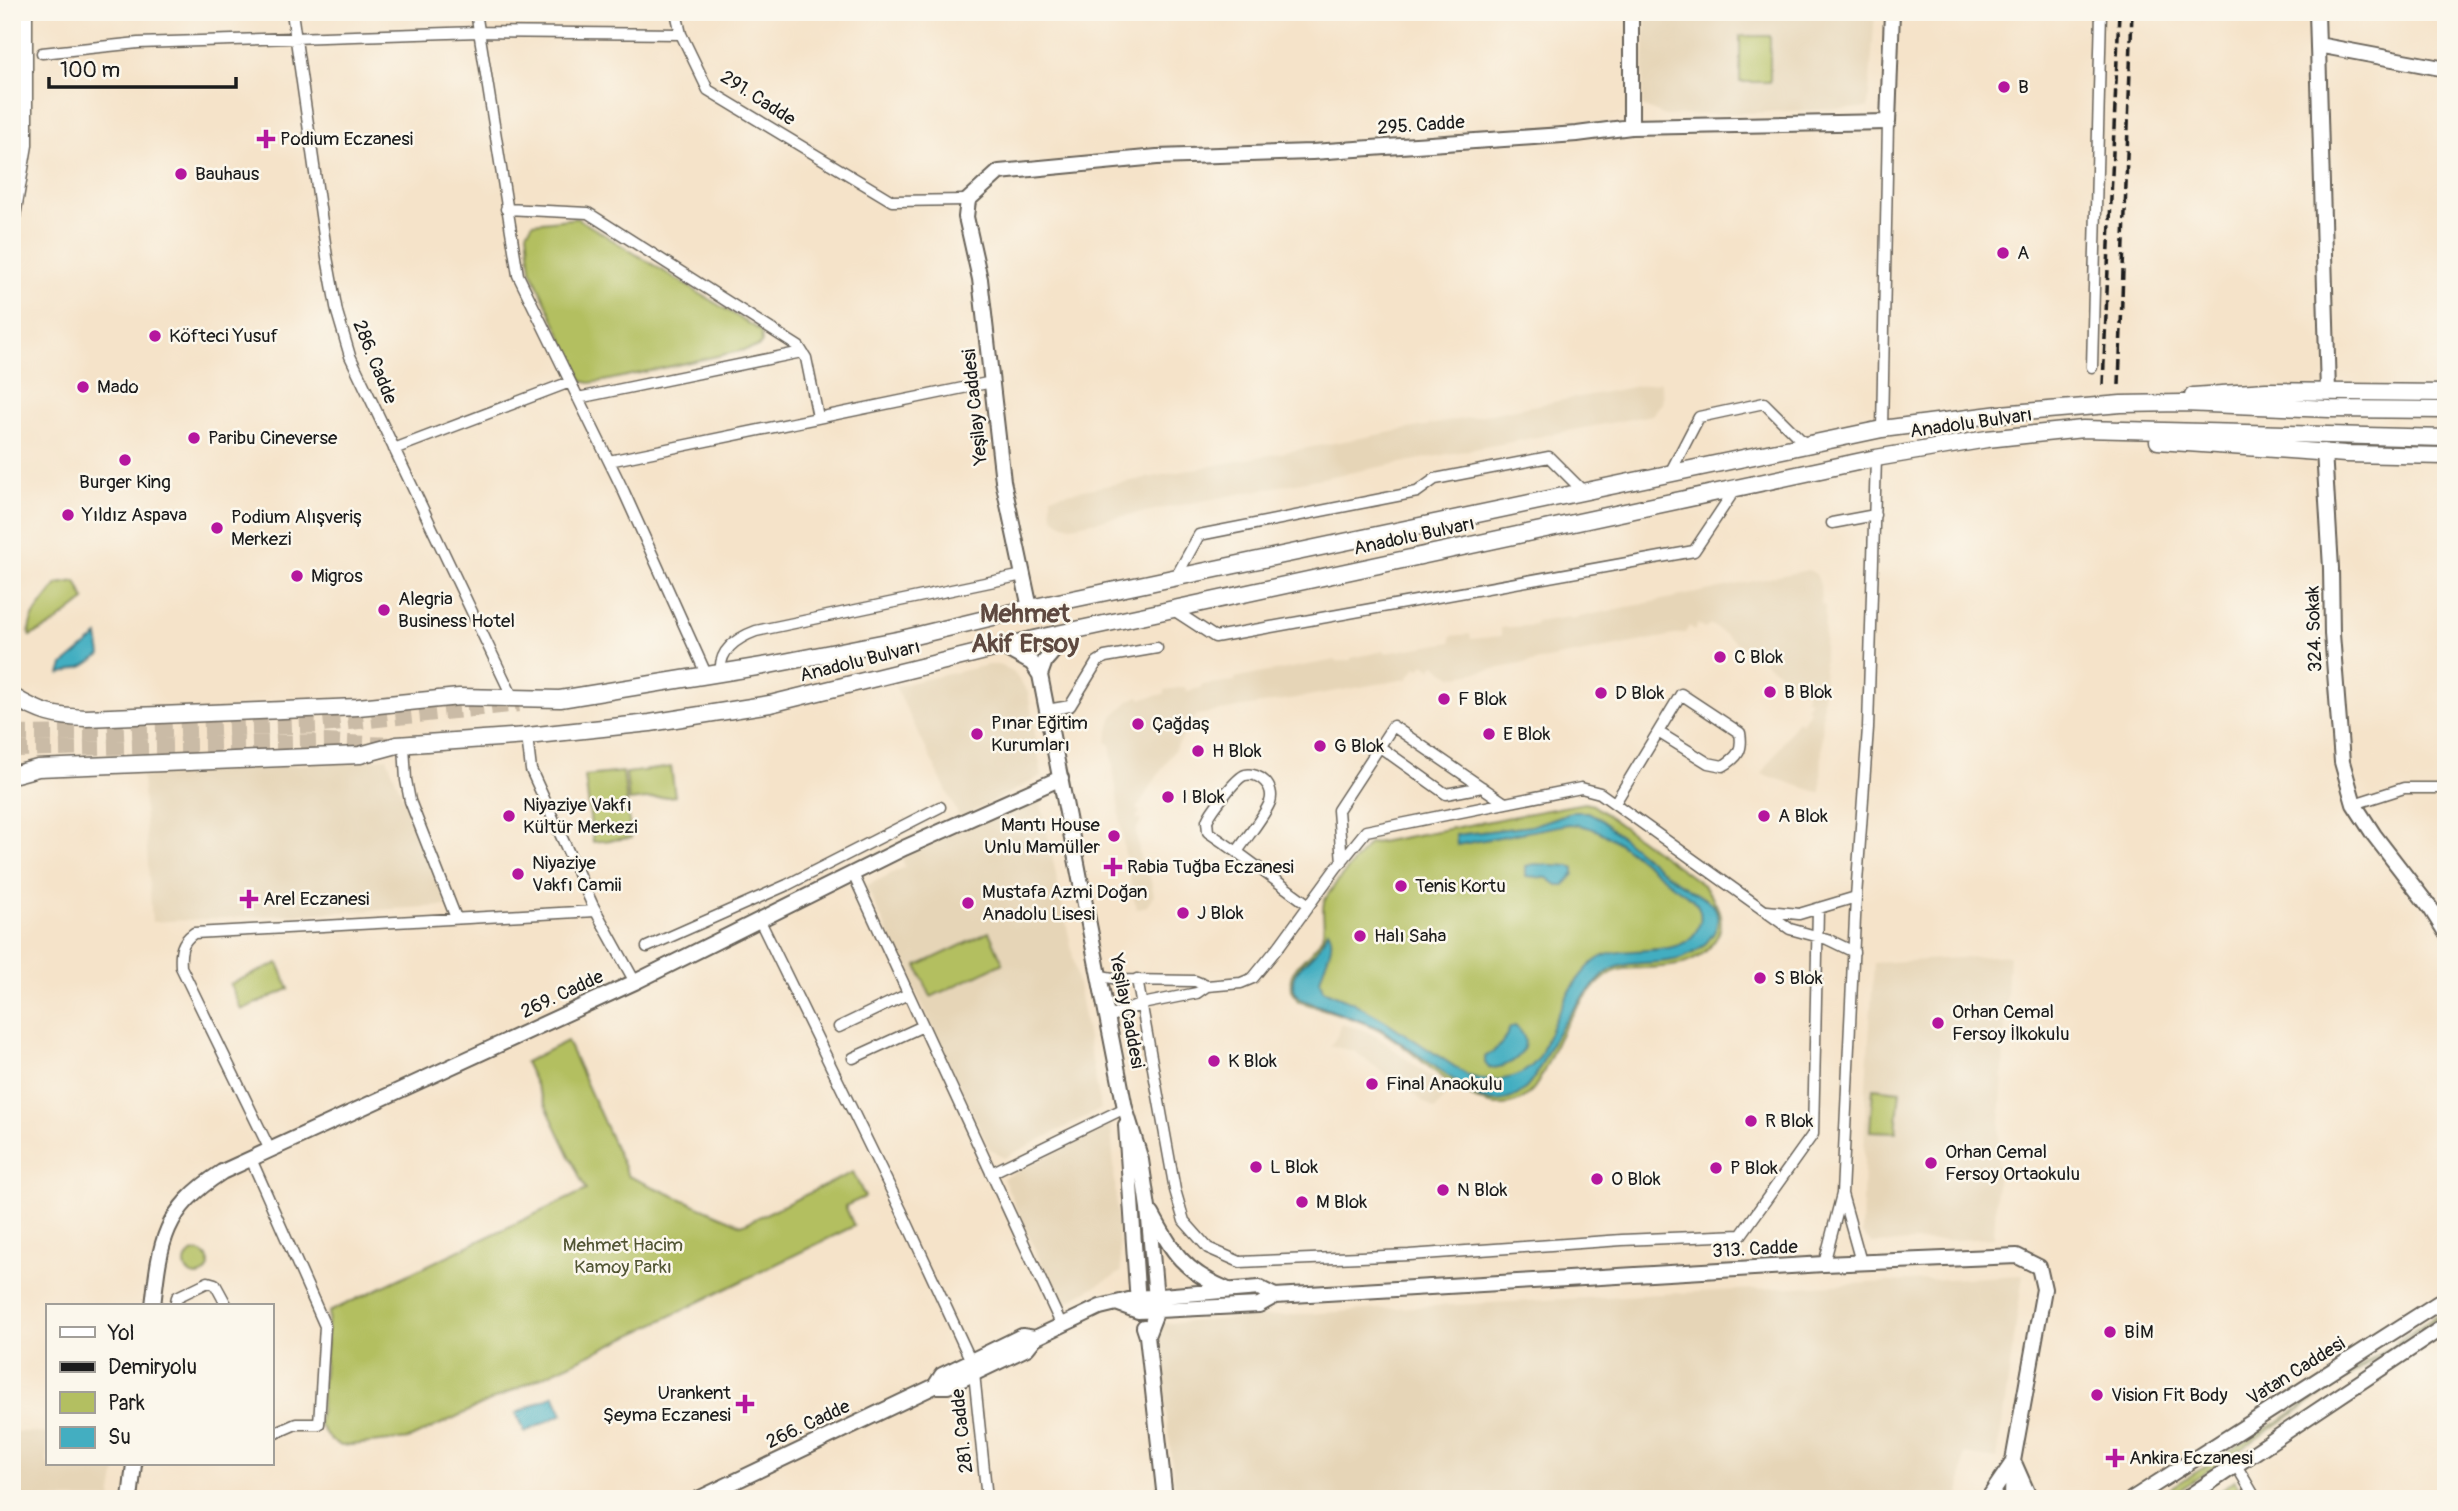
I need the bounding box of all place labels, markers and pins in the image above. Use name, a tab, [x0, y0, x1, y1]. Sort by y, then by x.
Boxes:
place label: B	[2018, 75, 2029, 99]
marker: B	[1996, 79, 2012, 95]
place label: Podium Eczanesi	[280, 127, 413, 151]
marker: Podium Eczanesi	[258, 131, 274, 147]
place label: Bauhaus	[195, 162, 260, 186]
marker: Bauhaus	[173, 166, 189, 182]
place label: A	[2017, 241, 2029, 265]
marker: A	[1995, 245, 2011, 261]
place label: Köfteci Yusuf	[169, 324, 278, 348]
marker: Köfteci Yusuf	[147, 328, 163, 344]
place label: Mado	[97, 375, 139, 399]
marker: Mado	[75, 379, 91, 395]
place label: Paribu Cineverse	[208, 426, 338, 450]
marker: Paribu Cineverse	[186, 430, 202, 446]
marker: Burger King	[117, 452, 133, 468]
place label: Burger King	[79, 470, 171, 494]
place label: Yıldız Aspava	[81, 503, 187, 527]
place label: Podium Alışveriş Merkezi	[231, 505, 362, 551]
marker: Yıldız Aspava	[60, 507, 76, 523]
marker: Podium Alışveriş Merkezi	[209, 520, 225, 536]
place label: Migros	[311, 564, 363, 588]
marker: Migros	[289, 568, 305, 584]
place label: Alegria Business Hotel	[398, 587, 515, 633]
marker: Alegria Business Hotel	[376, 602, 392, 618]
place label: C Blok	[1734, 645, 1783, 669]
marker: C Blok	[1712, 649, 1728, 665]
place label: B Blok	[1784, 680, 1832, 704]
place label: D Blok	[1615, 681, 1665, 705]
marker: B Blok	[1762, 684, 1778, 700]
marker: D Blok	[1593, 685, 1609, 701]
place label: F Blok	[1458, 687, 1507, 711]
marker: F Blok	[1436, 691, 1452, 707]
place label: Pınar Eğitim Kurumları	[991, 711, 1088, 757]
place label: Çağdaş	[1152, 712, 1210, 736]
marker: Çağdaş	[1130, 716, 1146, 732]
place label: E Blok	[1503, 722, 1550, 746]
marker: Pınar Eğitim Kurumları	[969, 726, 985, 742]
marker: E Blok	[1481, 726, 1497, 742]
place label: G Blok	[1334, 734, 1384, 758]
marker: G Blok	[1312, 738, 1328, 754]
place label: H Blok	[1212, 739, 1262, 763]
marker: H Blok	[1190, 743, 1206, 759]
place label: I Blok	[1182, 785, 1225, 809]
marker: I Blok	[1160, 789, 1176, 805]
place label: Niyaziye Vakfı Kültür Merkezi	[523, 793, 638, 839]
place label: A Blok	[1778, 804, 1828, 828]
marker: Niyaziye Vakfı Kültür Merkezi	[501, 808, 517, 824]
marker: A Blok	[1756, 808, 1772, 824]
place label: Mantı House Unlu Mamüller	[984, 813, 1101, 859]
marker: Mantı House Unlu Mamüller	[1106, 828, 1122, 844]
place label: Niyaziye Vakfı Camii	[532, 851, 621, 897]
place label: Rabia Tuğba Eczanesi	[1127, 855, 1294, 879]
marker: Rabia Tuğba Eczanesi	[1105, 859, 1121, 875]
marker: Niyaziye Vakfı Camii	[510, 866, 526, 882]
place label: Tenis Kortu	[1415, 874, 1506, 898]
marker: Tenis Kortu	[1393, 878, 1409, 894]
place label: Mustafa Azmi Doğan Anadolu Lisesi	[982, 880, 1148, 926]
place label: Arel Eczanesi	[263, 887, 369, 911]
marker: Arel Eczanesi	[241, 891, 257, 907]
marker: Mustafa Azmi Doğan Anadolu Lisesi	[960, 895, 976, 911]
place label: J Blok	[1197, 901, 1244, 925]
marker: J Blok	[1175, 905, 1191, 921]
place label: Halı Saha	[1374, 924, 1446, 948]
marker: Halı Saha	[1352, 928, 1368, 944]
place label: S Blok	[1774, 966, 1823, 990]
marker: S Blok	[1752, 970, 1768, 986]
place label: Orhan Cemal Fersoy İlkokulu	[1952, 1000, 2070, 1046]
marker: Orhan Cemal Fersoy İlkokulu	[1930, 1015, 1946, 1031]
place label: K Blok	[1228, 1049, 1277, 1073]
marker: K Blok	[1206, 1053, 1222, 1069]
place label: Final Anaokulu	[1386, 1072, 1503, 1096]
marker: Final Anaokulu	[1364, 1076, 1380, 1092]
place label: R Blok	[1765, 1109, 1814, 1133]
marker: R Blok	[1743, 1113, 1759, 1129]
place label: Orhan Cemal Fersoy Ortaokulu	[1945, 1140, 2080, 1186]
place label: L Blok	[1270, 1155, 1318, 1179]
marker: Orhan Cemal Fersoy Ortaokulu	[1923, 1155, 1939, 1171]
place label: P Blok	[1730, 1156, 1778, 1180]
marker: L Blok	[1248, 1159, 1264, 1175]
marker: P Blok	[1708, 1160, 1724, 1176]
place label: O Blok	[1611, 1167, 1661, 1191]
marker: O Blok	[1589, 1171, 1605, 1187]
place label: N Blok	[1457, 1178, 1507, 1202]
marker: N Blok	[1435, 1182, 1451, 1198]
place label: M Blok	[1316, 1190, 1367, 1214]
marker: M Blok	[1294, 1194, 1310, 1210]
place label: BİM	[2124, 1320, 2154, 1344]
marker: BİM	[2102, 1324, 2118, 1340]
place label: Urankent Şeyma Eczanesi	[603, 1381, 731, 1427]
place label: Vision Fit Body	[2111, 1383, 2228, 1407]
marker: Vision Fit Body	[2089, 1387, 2105, 1403]
marker: Urankent Şeyma Eczanesi	[737, 1396, 753, 1412]
place label: Ankira Eczanesi	[2129, 1446, 2253, 1470]
marker: Ankira Eczanesi	[2107, 1450, 2123, 1466]

